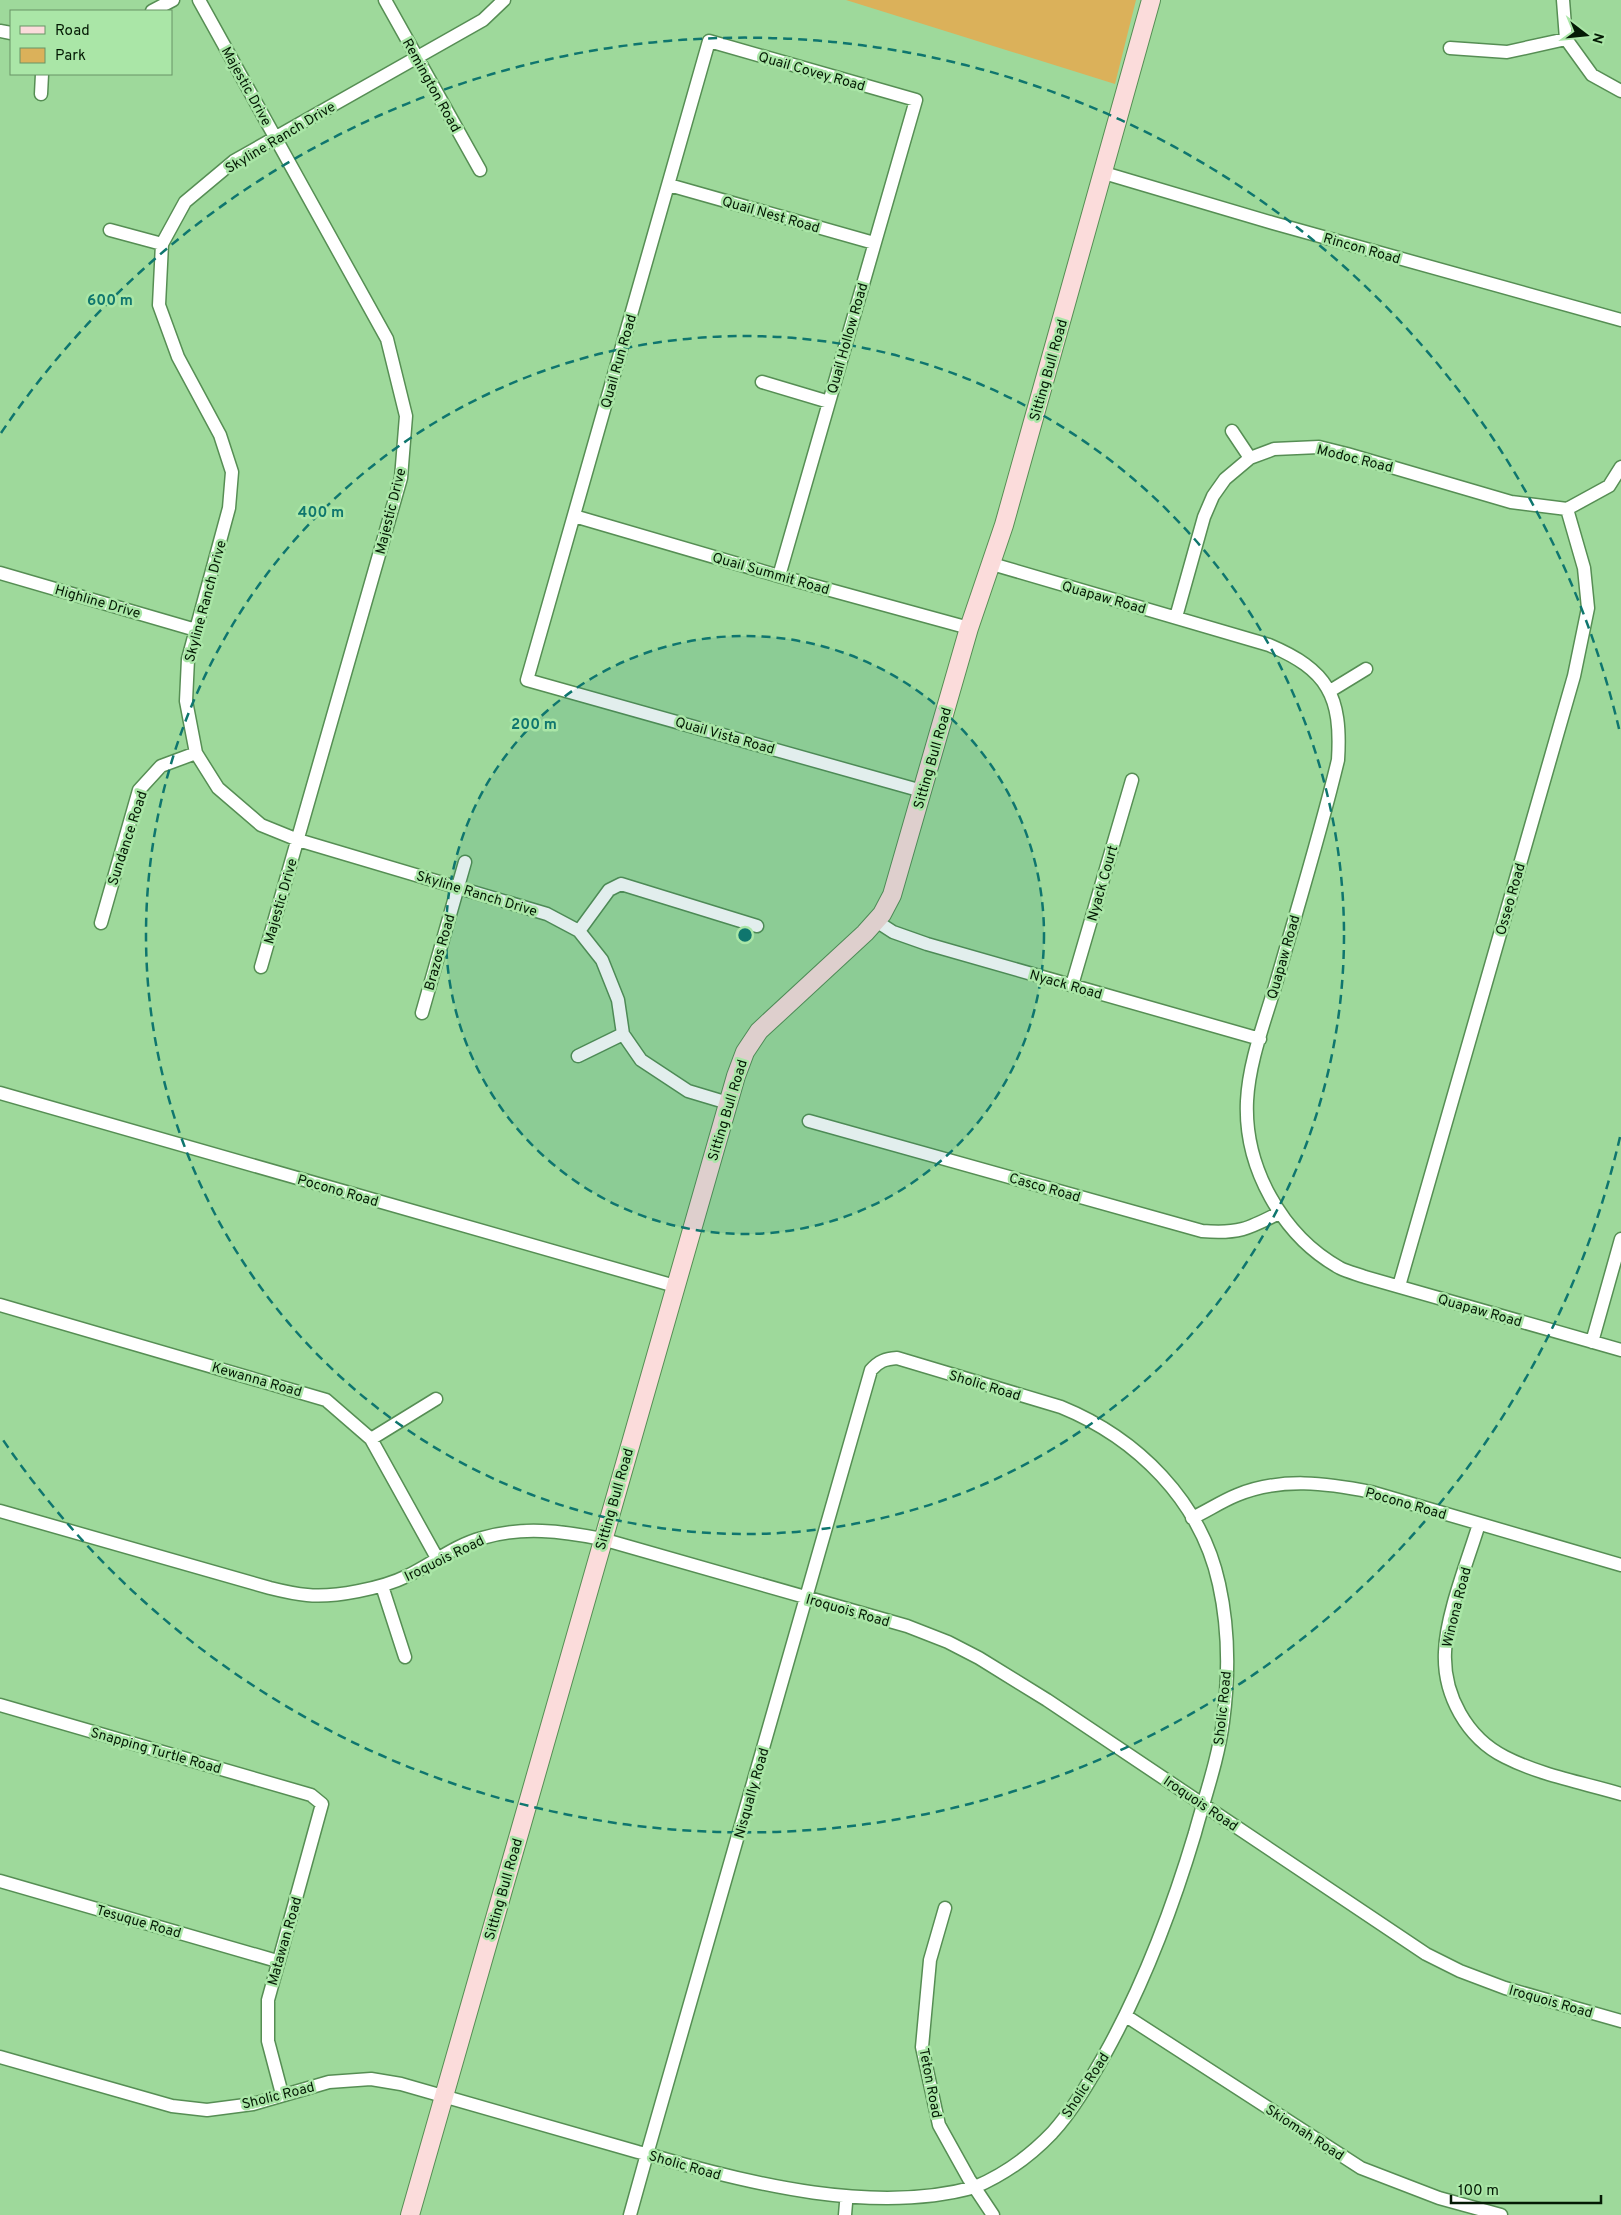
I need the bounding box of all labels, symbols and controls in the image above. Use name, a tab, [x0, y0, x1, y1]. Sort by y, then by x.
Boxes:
legend	[10, 10, 172, 75]
north arrow	[1561, 10, 1611, 60]
text: Road	[55, 22, 90, 41]
text: N	[1587, 31, 1607, 45]
street label: Remington Road	[398, 36, 463, 136]
street label: Majestic Drive	[217, 44, 274, 129]
text: Park	[55, 47, 86, 66]
street label: Quail Covey Road	[756, 49, 867, 96]
street label: Skyline Ranch Drive	[223, 99, 339, 178]
street label: Quail Nest Road	[720, 193, 821, 238]
street label: Rincon Road	[1321, 230, 1402, 269]
street label: Quail Hollow Road	[824, 281, 872, 396]
text: 600 m	[87, 292, 133, 311]
street label: Quail Run Road	[598, 313, 641, 410]
street label: Sitting Bull Road	[1027, 318, 1072, 423]
street label: Modoc Road	[1315, 442, 1395, 477]
street label: Majestic Drive	[373, 467, 410, 556]
text: 400 m	[298, 504, 344, 523]
street label: Skyline Ranch Drive	[182, 539, 231, 664]
street label: Quail Summit Road	[710, 550, 831, 599]
street label: Quapaw Road	[1060, 578, 1148, 619]
street label: Highline Drive	[53, 582, 142, 623]
street label: Sitting Bull Road	[911, 706, 956, 811]
street label: Quail Vista Road	[673, 714, 776, 759]
text: 200 m	[511, 716, 557, 735]
street label: Sundance Road	[105, 789, 152, 888]
street label: Nyack Court	[1084, 843, 1122, 923]
street label: Majestic Drive	[261, 857, 302, 946]
street label: Osseo Road	[1493, 861, 1530, 937]
street label: Skyline Ranch Drive	[414, 868, 539, 921]
street label: Brazos Road	[421, 912, 459, 993]
street label: Quapaw Road	[1264, 913, 1305, 1001]
centre of rings	[736, 926, 754, 944]
street label: Nyack Road	[1027, 967, 1104, 1004]
street label: Sitting Bull Road	[705, 1058, 752, 1163]
street label: Casco Road	[1007, 1170, 1082, 1207]
street label: Pocono Road	[295, 1172, 380, 1211]
street label: Quapaw Road	[1436, 1291, 1524, 1332]
street label: Kewanna Road	[210, 1359, 304, 1401]
street label: Sholic Road	[947, 1367, 1023, 1405]
street label: Sitting Bull Road	[593, 1447, 638, 1552]
street label: Pocono Road	[1363, 1485, 1448, 1524]
street label: Iroquois Road	[402, 1533, 487, 1586]
street label: Winona Road	[1439, 1565, 1476, 1649]
street label: Iroquois Road	[804, 1591, 891, 1632]
street label: Sholic Road	[1211, 1670, 1236, 1746]
street label: Snapping Turtle Road	[88, 1725, 223, 1778]
street label: Nisqually Road	[731, 1746, 774, 1841]
street label: Iroquois Road	[1160, 1773, 1241, 1835]
street label: Sitting Bull Road	[482, 1837, 527, 1942]
street label: Matawan Road	[265, 1895, 306, 1988]
street label: Tesuque Road	[94, 1902, 183, 1943]
street label: Iroquois Road	[1507, 1982, 1594, 2023]
street label: Teton Road	[914, 2047, 945, 2120]
street label: Sholic Road	[1059, 2050, 1114, 2122]
street label: Sholic Road	[240, 2079, 316, 2114]
street label: Skiomah Road	[1262, 2102, 1347, 2165]
street label: Sholic Road	[647, 2148, 723, 2185]
scale bar	[1451, 2172, 1601, 2204]
text: 100 m	[1458, 2182, 1499, 2201]

